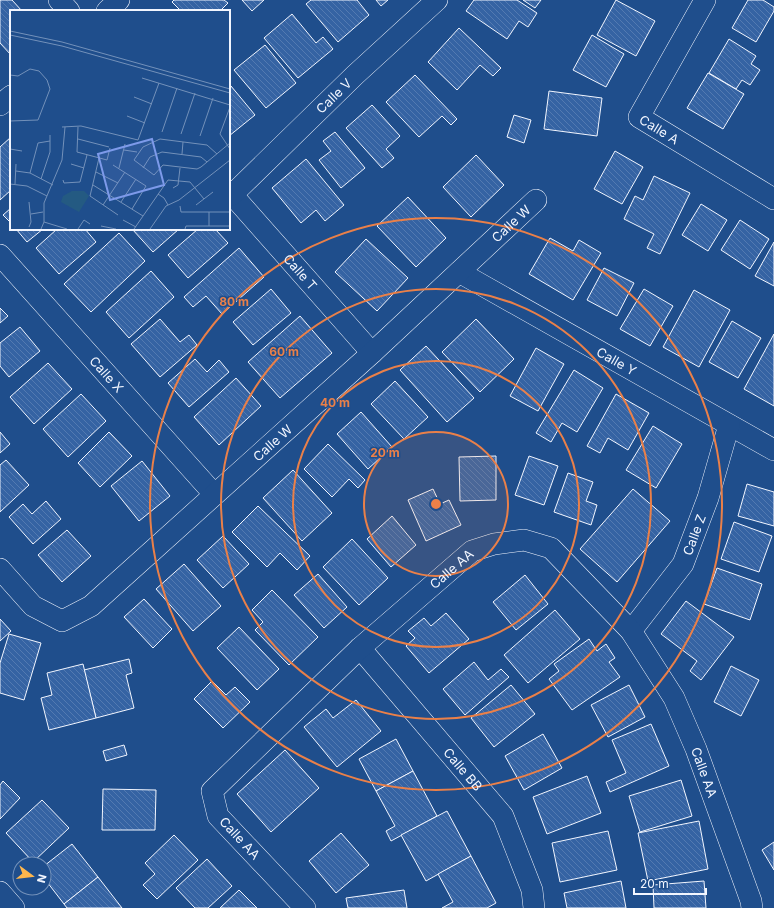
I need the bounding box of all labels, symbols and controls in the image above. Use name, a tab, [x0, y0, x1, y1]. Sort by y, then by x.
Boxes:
inset map	[10, 10, 230, 230]
street label: Calle V	[313, 75, 355, 117]
street label: Calle A	[637, 111, 682, 147]
street label: Calle W	[488, 201, 534, 245]
street label: Calle T	[280, 251, 321, 293]
text: 80 m	[219, 294, 249, 309]
street label: Calle Y	[594, 343, 639, 379]
text: 60 m	[269, 344, 299, 359]
street label: Calle X	[86, 353, 127, 396]
text: 40 m	[320, 395, 350, 410]
street label: Calle W	[250, 421, 295, 464]
text: 20 m	[370, 445, 400, 460]
centre of rings	[429, 497, 443, 511]
street label: Calle Z	[679, 512, 709, 558]
street label: Calle AA	[426, 546, 476, 592]
street label: Calle BB	[440, 744, 486, 794]
street label: Calle AA	[688, 745, 721, 800]
street label: Calle AA	[216, 813, 264, 863]
north arrow	[12, 856, 52, 896]
scale bar	[634, 870, 706, 896]
text: N	[34, 873, 50, 884]
text: 20 m	[640, 876, 669, 891]

